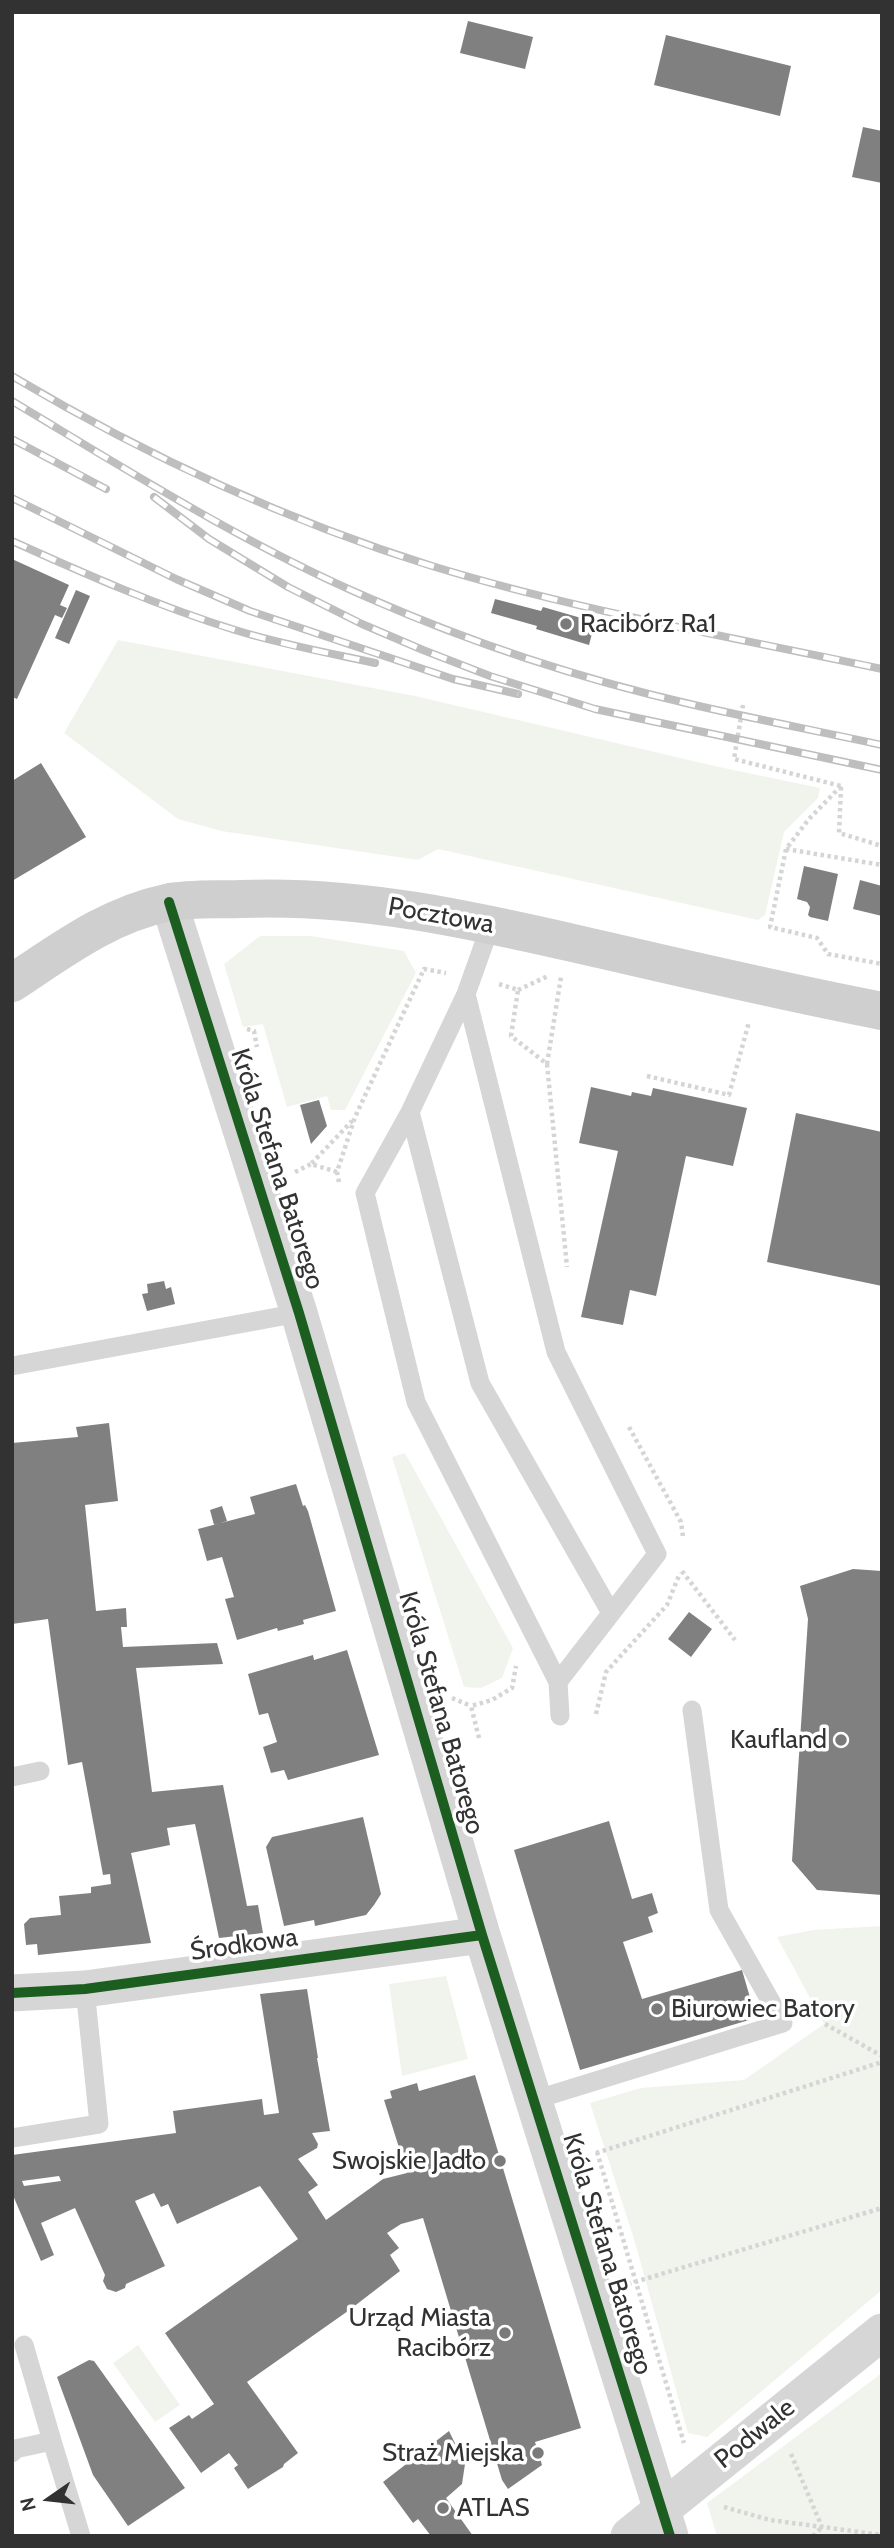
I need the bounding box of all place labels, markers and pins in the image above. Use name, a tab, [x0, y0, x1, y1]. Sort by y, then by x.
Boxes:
place label: Racibórz Ra1	[580, 608, 716, 640]
marker: Racibórz Ra1	[558, 616, 574, 632]
place label: Kaufland	[730, 1724, 827, 1756]
marker: Kaufland	[833, 1732, 849, 1748]
place label: Biurowiec Batory	[671, 1993, 855, 2025]
marker: Biurowiec Batory	[649, 2001, 665, 2017]
place label: Swojskie Jadło	[332, 2145, 486, 2177]
marker: Swojskie Jadło	[492, 2153, 508, 2169]
place label: Urząd Miasta Racibórz	[349, 2302, 491, 2364]
marker: Urząd Miasta Racibórz	[497, 2325, 513, 2341]
place label: Straż Miejska	[382, 2437, 524, 2469]
marker: Straż Miejska	[530, 2445, 546, 2461]
place label: ATLAS	[457, 2492, 530, 2524]
marker: ATLAS	[435, 2500, 451, 2516]

